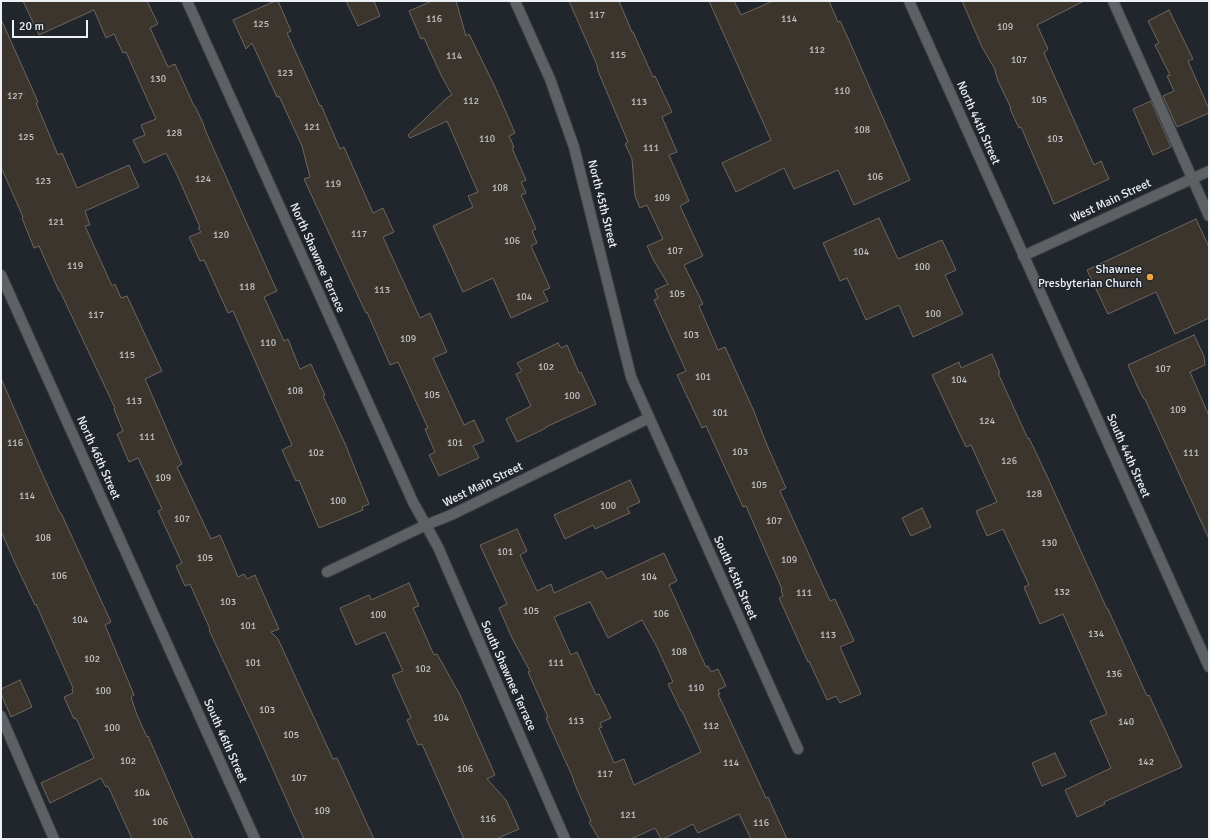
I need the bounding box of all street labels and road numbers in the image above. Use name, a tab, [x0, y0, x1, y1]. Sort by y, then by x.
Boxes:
street label: North 44th Street	[953, 79, 1003, 167]
street label: North 45th Street	[584, 159, 620, 249]
street label: West Main Street	[1068, 176, 1154, 226]
street label: North Shawnee Terrace	[286, 201, 348, 315]
street label: South 44th Street	[1103, 412, 1153, 500]
street label: North 46th Street	[73, 414, 123, 502]
street label: West Main Street	[441, 459, 525, 511]
street label: South 45th Street	[710, 534, 760, 622]
street label: South Shawnee Terrace	[477, 619, 539, 733]
street label: South 46th Street	[200, 697, 250, 785]

